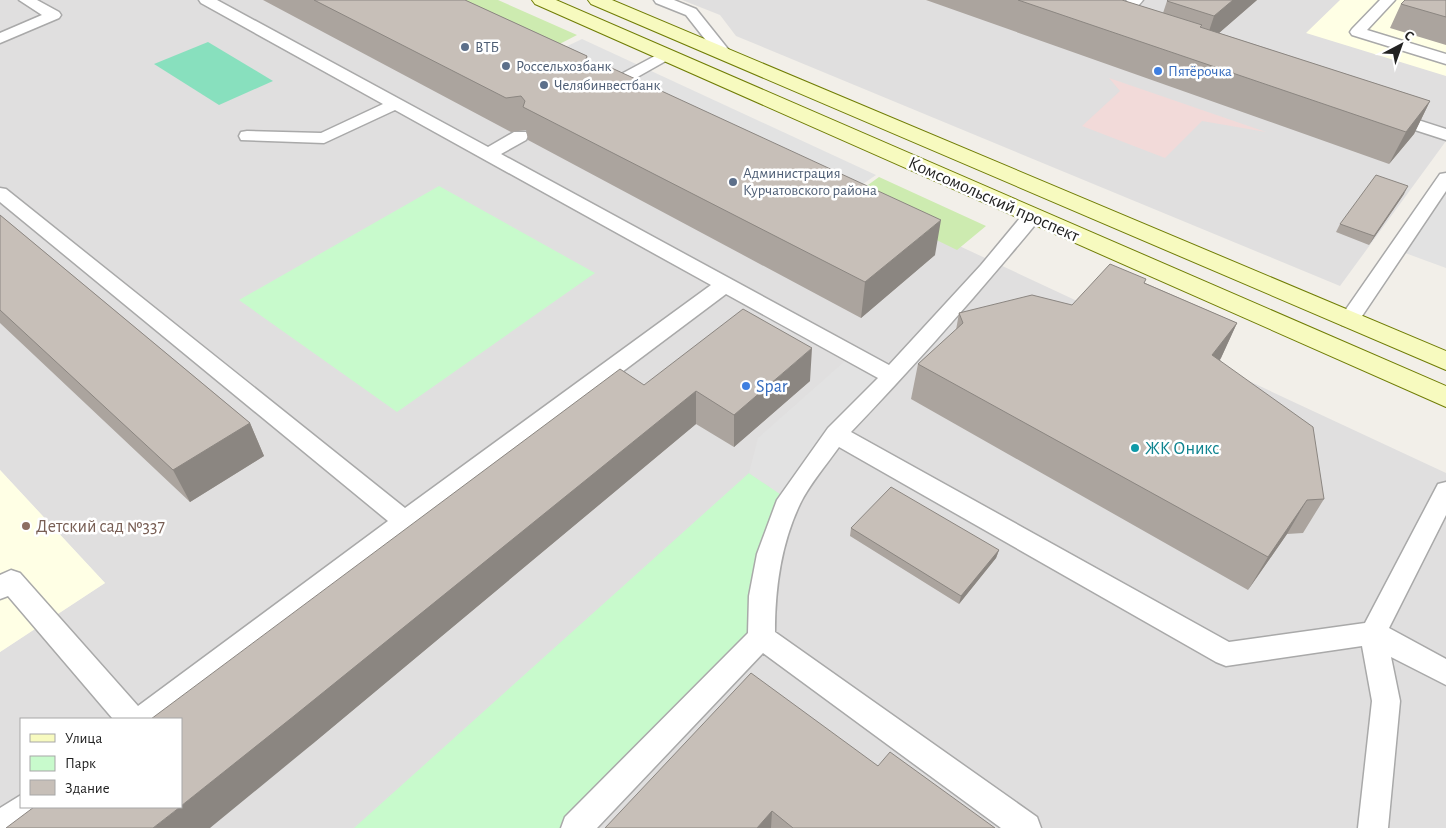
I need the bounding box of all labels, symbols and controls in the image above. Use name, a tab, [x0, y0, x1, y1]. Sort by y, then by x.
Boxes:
north arrow	[1376, 20, 1426, 70]
text: С	[1401, 28, 1417, 44]
place label: ВТБ	[475, 40, 499, 55]
marker: ВТБ	[459, 41, 471, 53]
place label: Россельхозбанк	[516, 59, 612, 74]
marker: Россельхозбанк	[500, 60, 512, 72]
place label: Пятёрочка	[1168, 64, 1232, 79]
marker: Пятёрочка	[1152, 65, 1164, 77]
place label: Челябинвестбанк	[554, 78, 660, 93]
marker: Челябинвестбанк	[538, 79, 550, 91]
street label: Комсомольский проспект	[905, 154, 1082, 246]
place label: Администрация Курчатовского района	[743, 166, 877, 198]
marker: Администрация Курчатовского района	[727, 176, 739, 188]
place label: Spar	[756, 378, 788, 396]
marker: Spar	[740, 380, 752, 392]
place label: ЖК Оникс	[1145, 440, 1220, 458]
marker: ЖК Оникс	[1129, 442, 1141, 454]
place label: Детский сад №337	[36, 518, 165, 536]
marker: Детский сад №337	[20, 520, 32, 532]
legend	[20, 718, 182, 808]
text: Улица	[65, 731, 102, 746]
text: Парк	[65, 756, 96, 771]
text: Здание	[65, 781, 110, 796]

